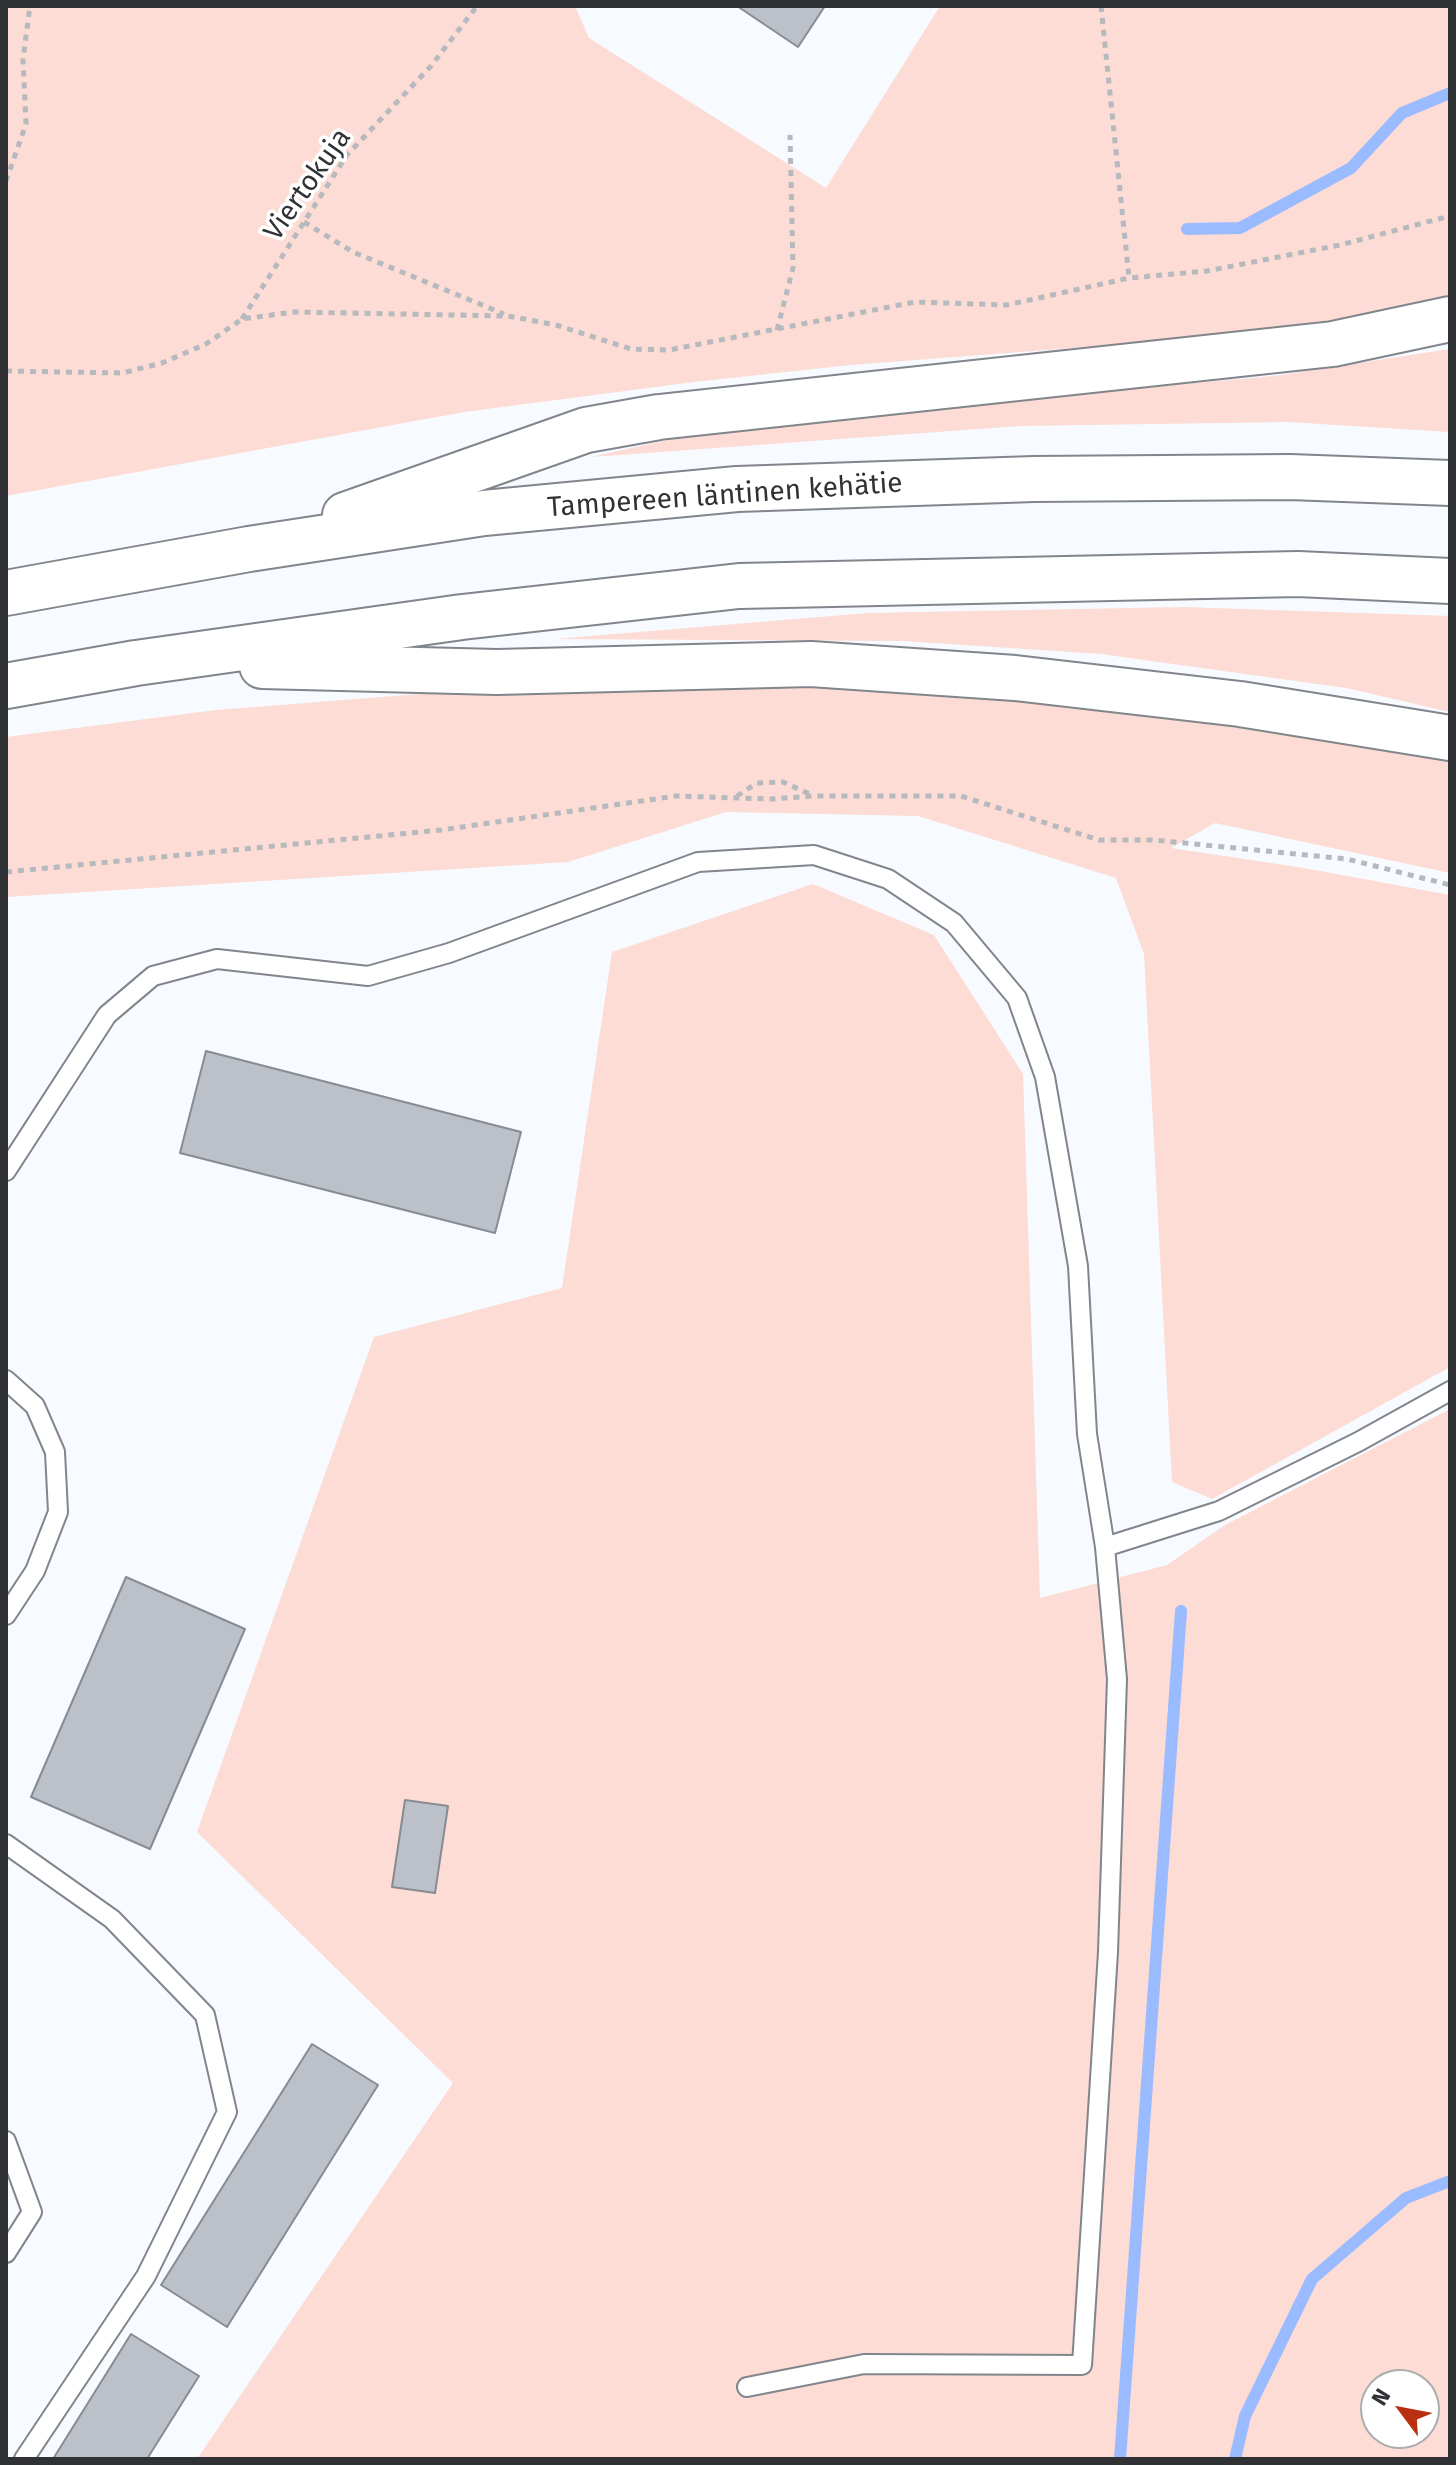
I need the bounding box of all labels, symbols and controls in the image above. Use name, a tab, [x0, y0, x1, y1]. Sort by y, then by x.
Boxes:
street label: Viertokuja	[257, 122, 359, 248]
street label: Tampereen läntinen kehätie	[546, 467, 904, 525]
north arrow	[1360, 2369, 1440, 2449]
text: N	[1366, 2384, 1396, 2410]

